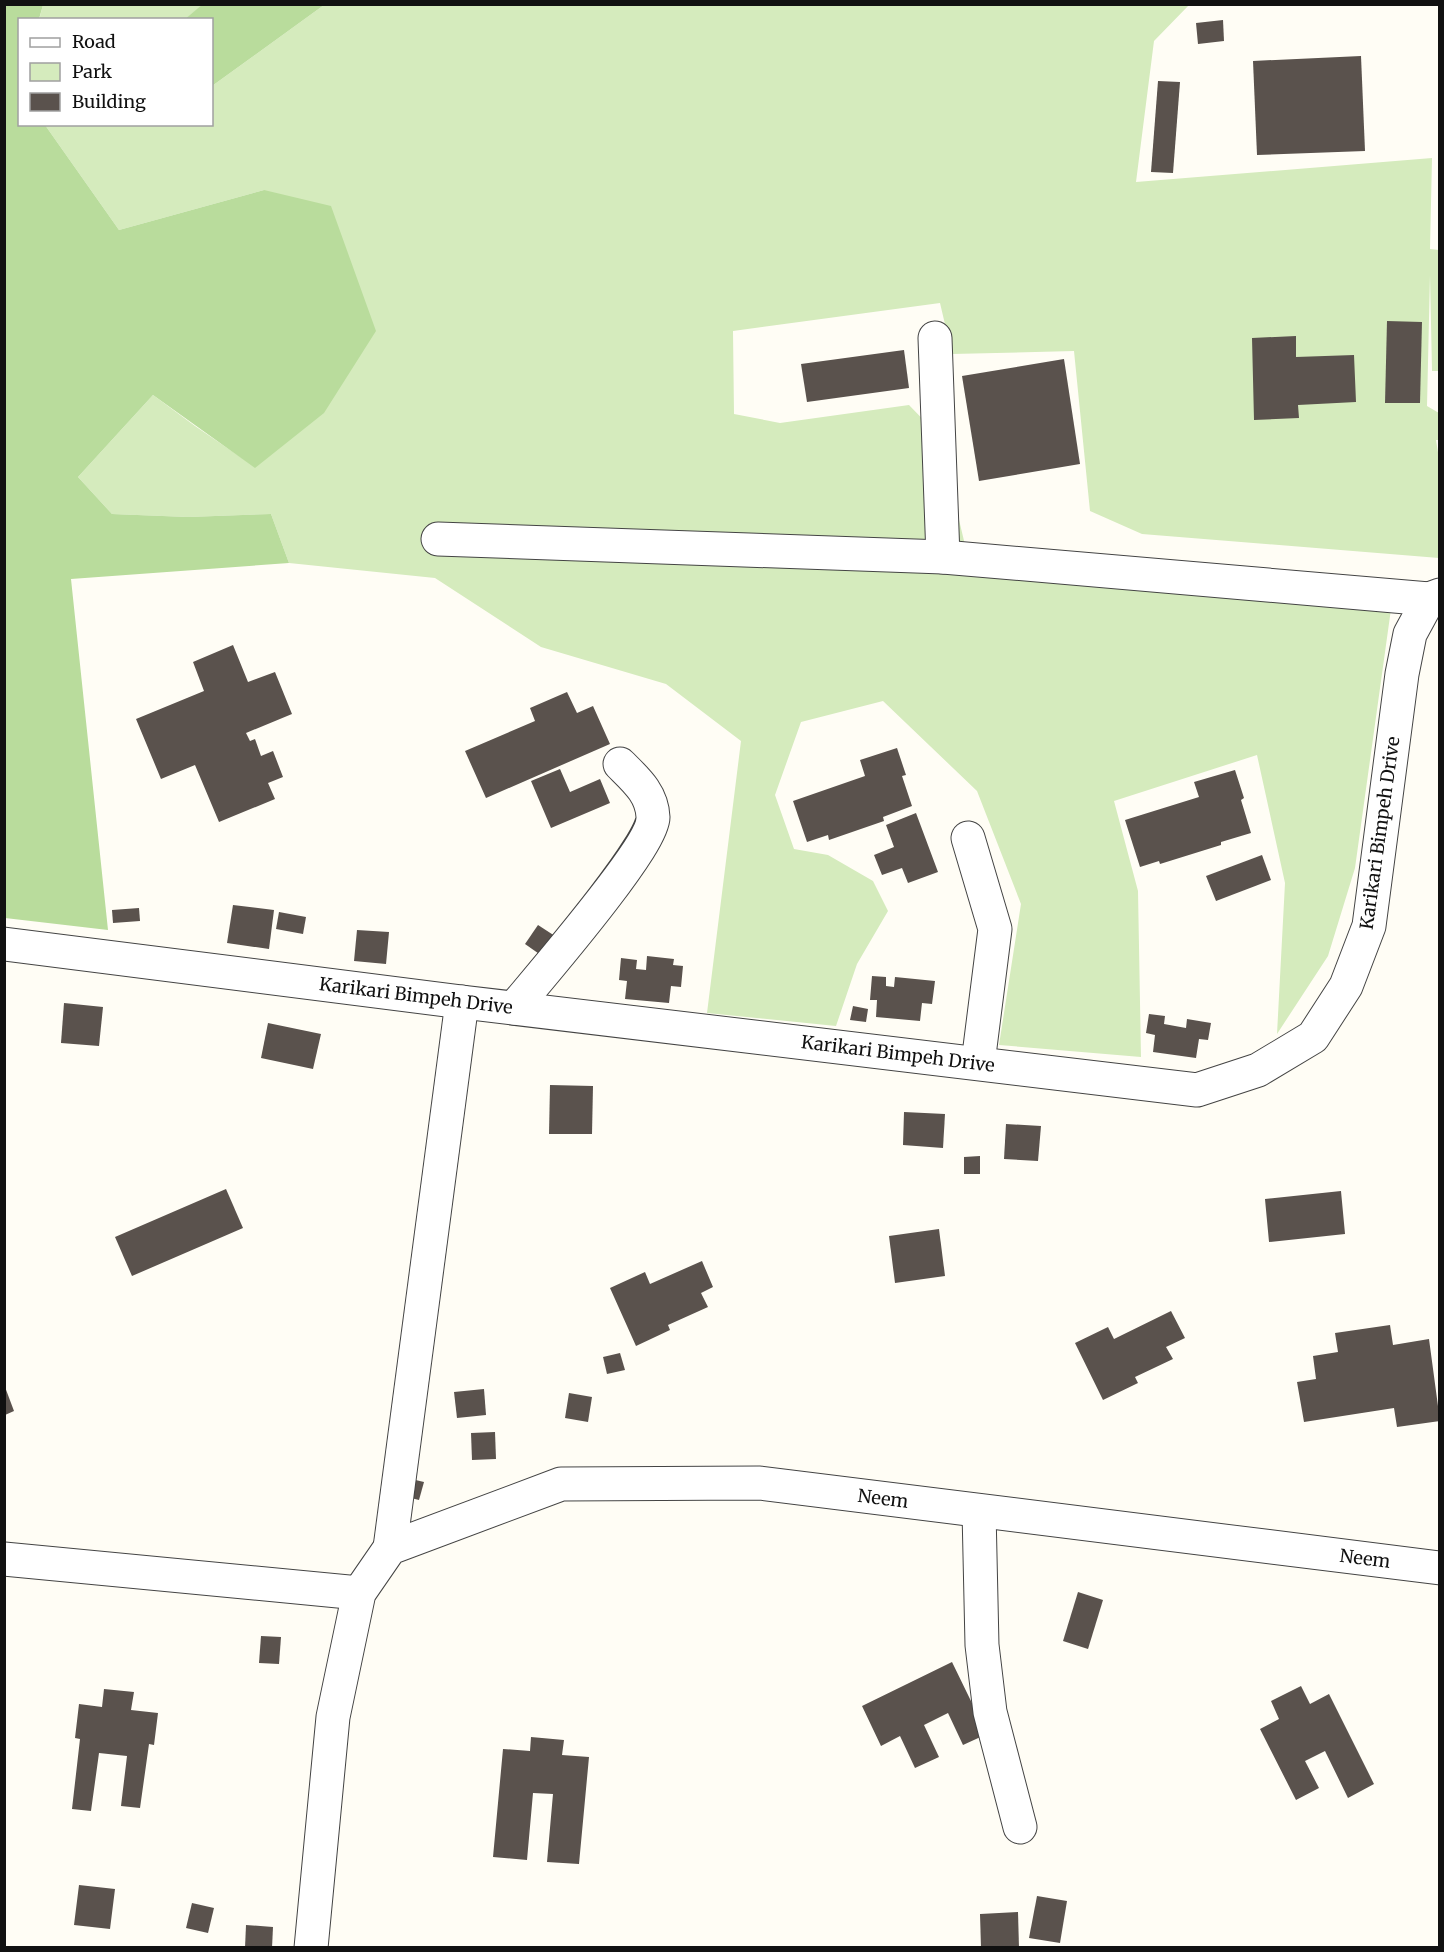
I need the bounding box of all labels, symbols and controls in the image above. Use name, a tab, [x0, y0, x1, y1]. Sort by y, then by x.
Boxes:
legend	[18, 18, 213, 126]
text: Road	[72, 30, 116, 53]
text: Park	[72, 60, 113, 83]
text: Building	[72, 90, 146, 113]
street label: Karikari Bimpeh Drive	[1355, 735, 1404, 931]
street label: Karikari Bimpeh Drive	[318, 972, 514, 1019]
street label: Karikari Bimpeh Drive	[800, 1030, 996, 1077]
street label: Neem	[856, 1484, 910, 1513]
street label: Neem	[1338, 1544, 1392, 1573]

